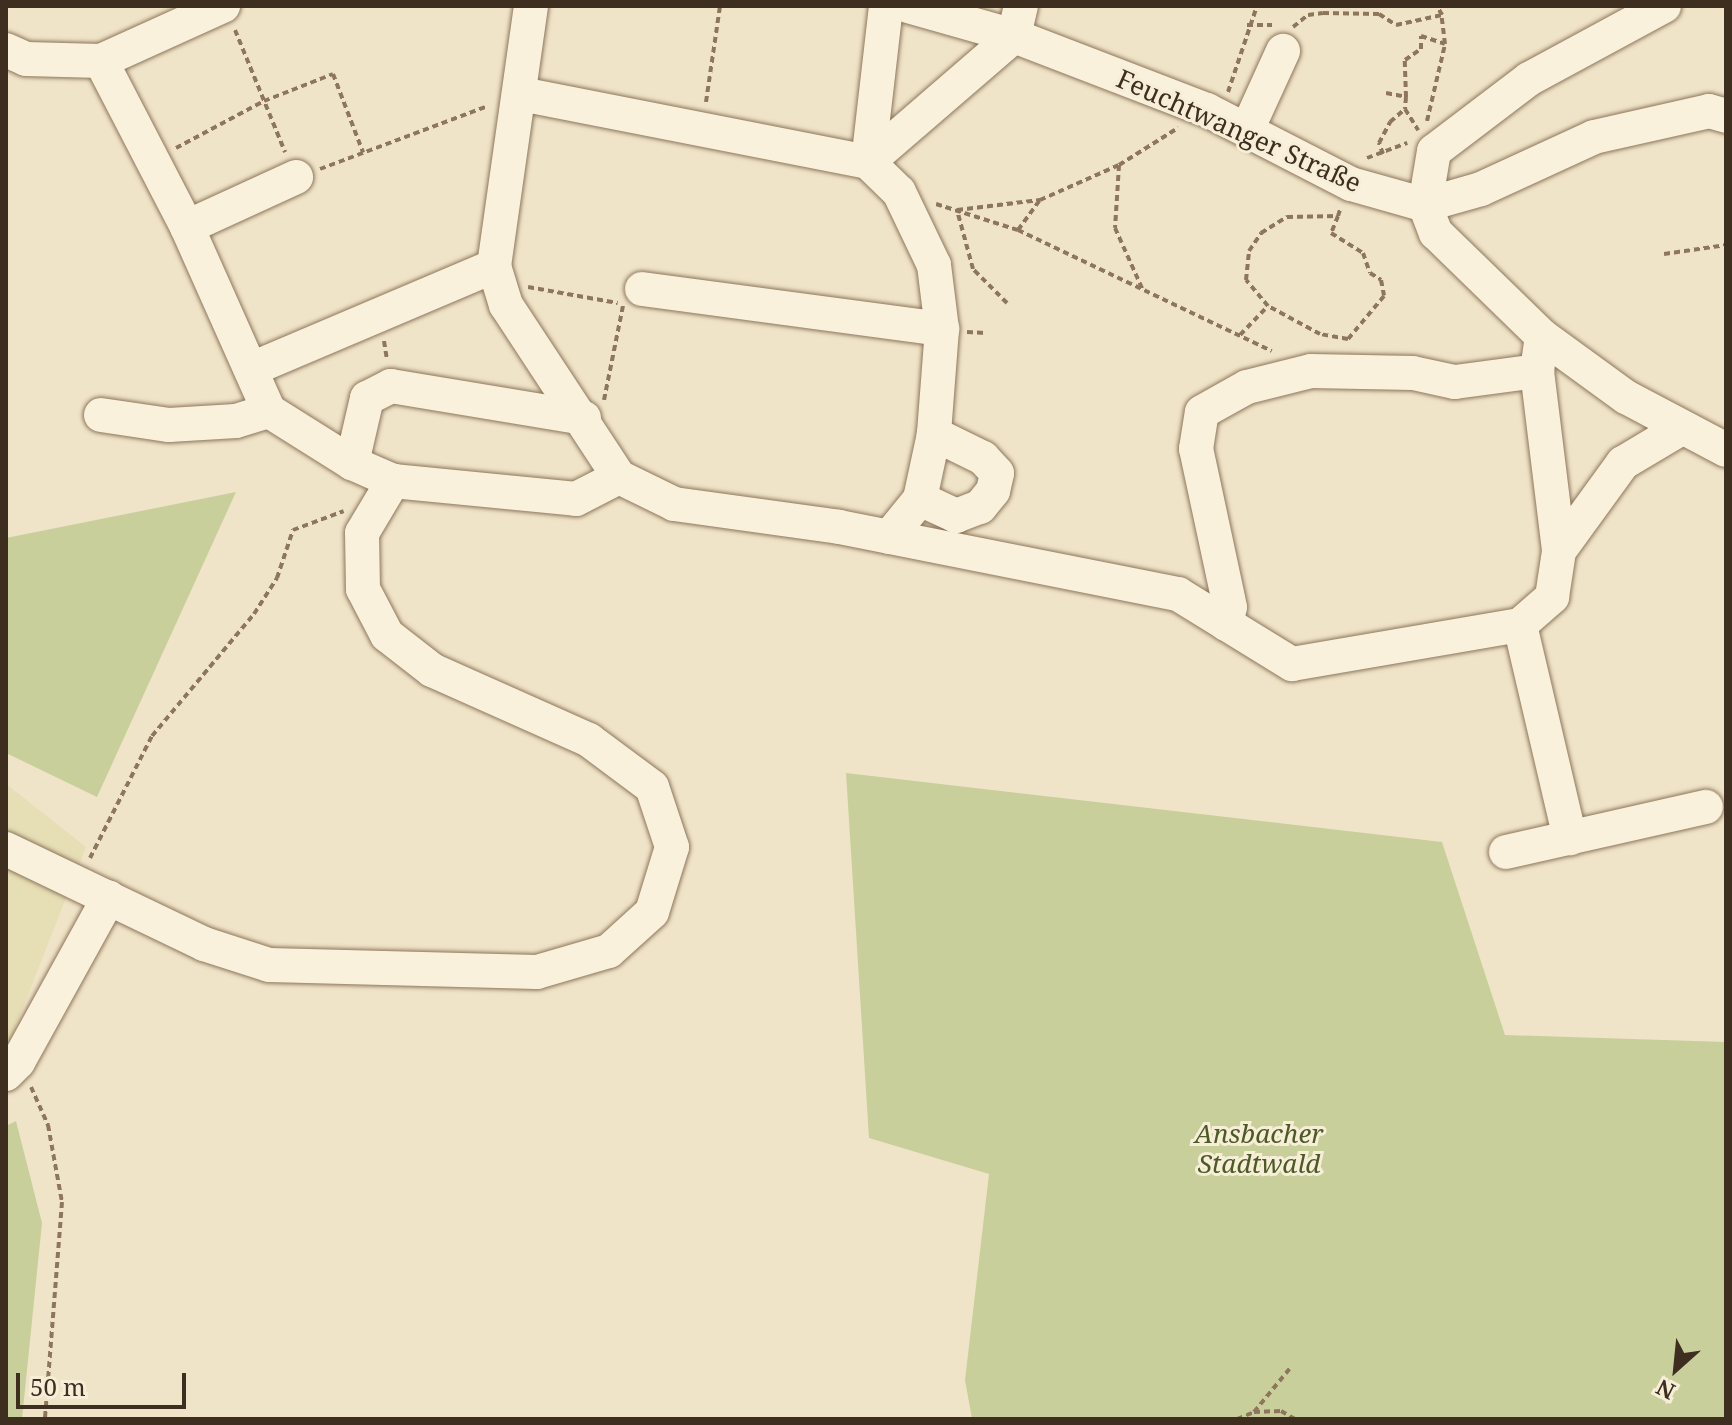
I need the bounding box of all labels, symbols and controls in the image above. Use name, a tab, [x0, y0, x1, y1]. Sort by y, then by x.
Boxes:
street label: Feuchtwanger Straße	[1112, 63, 1366, 199]
park label: Ansbacher Stadtwald	[1195, 1118, 1323, 1180]
north arrow	[1636, 1329, 1716, 1409]
scale bar	[20, 1357, 190, 1407]
text: 50 m	[30, 1370, 86, 1403]
text: N	[1651, 1373, 1680, 1408]

